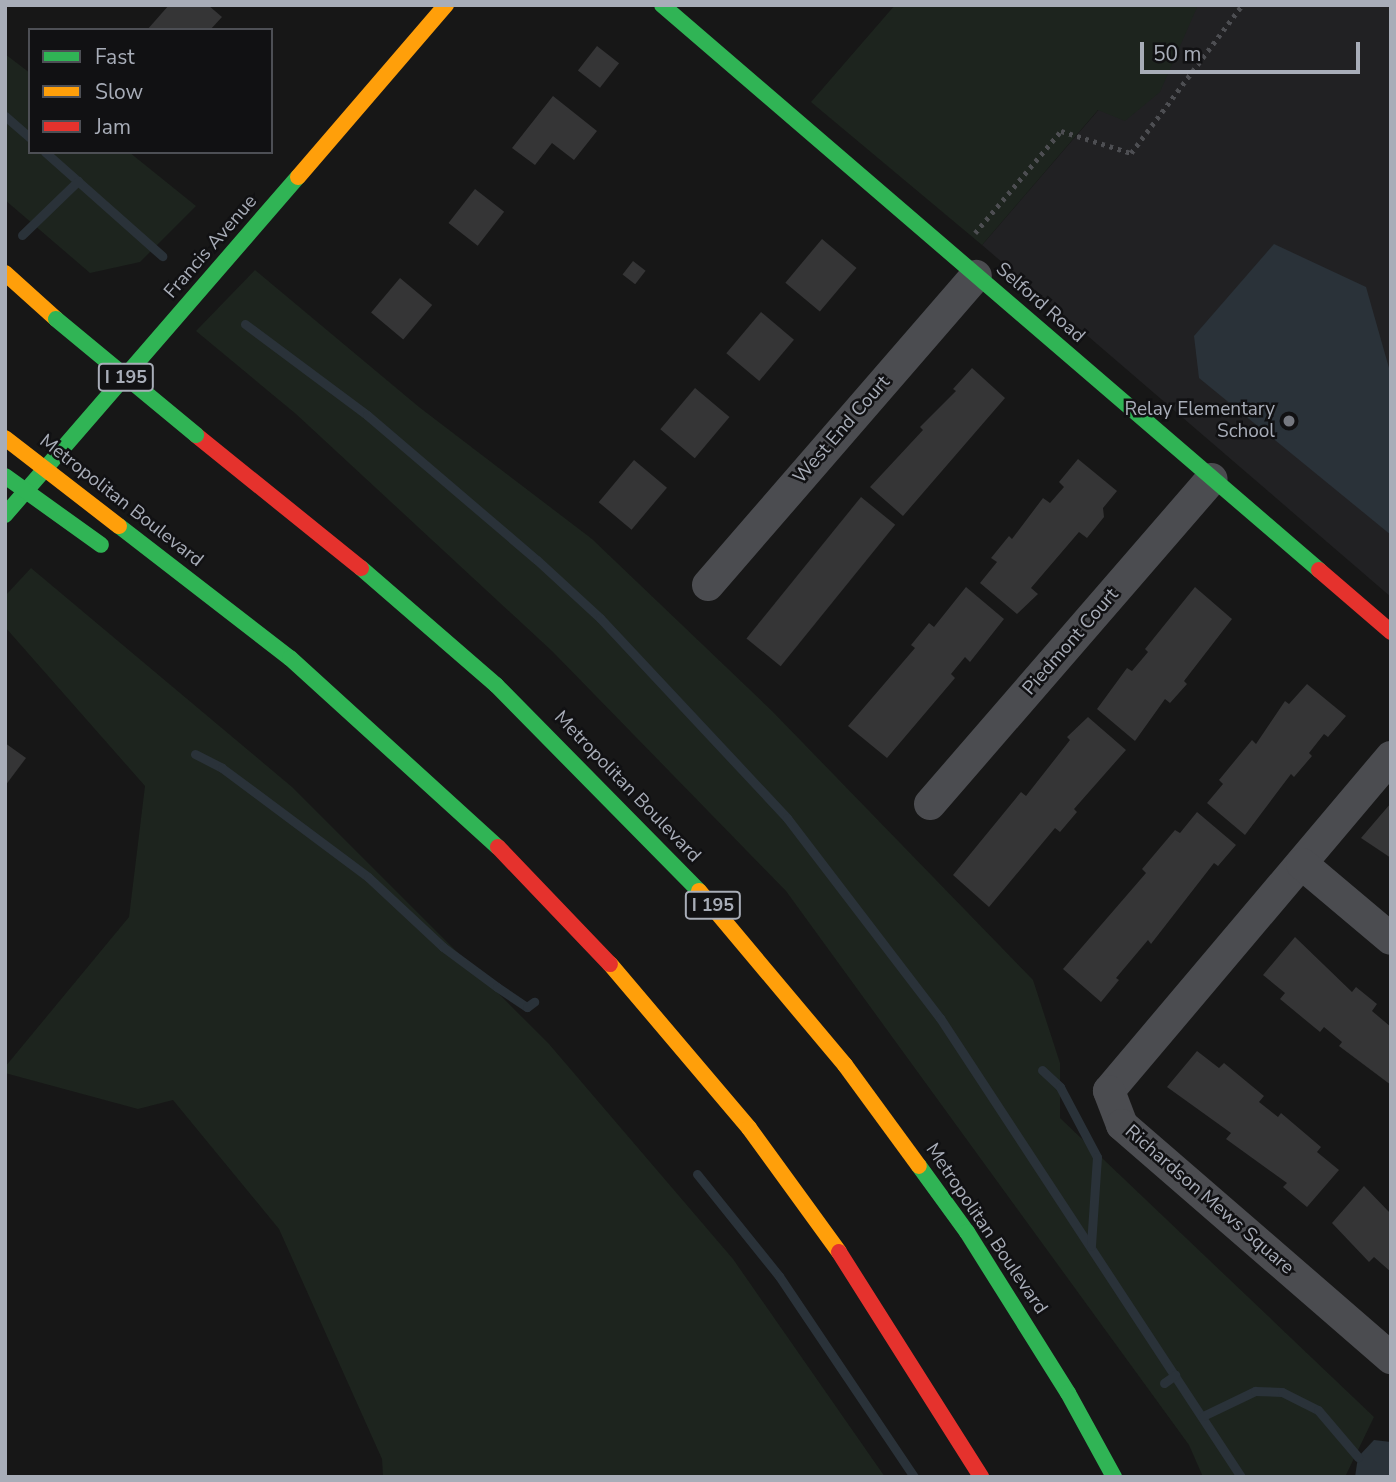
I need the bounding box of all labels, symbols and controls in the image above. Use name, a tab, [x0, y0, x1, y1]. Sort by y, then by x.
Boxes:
legend	[28, 28, 273, 154]
scale bar	[1144, 28, 1364, 72]
text: 50 m	[1153, 40, 1202, 68]
text: Fast	[95, 43, 135, 71]
text: Slow	[95, 78, 143, 106]
text: Jam	[95, 113, 131, 141]
street label: Francis Avenue	[160, 191, 262, 303]
street label: Selford Road	[991, 258, 1089, 348]
road number: I 195	[96, 362, 156, 391]
street label: West End Court	[789, 371, 895, 489]
place label: Relay Elementary School	[1124, 399, 1275, 443]
marker: Relay Elementary School	[1281, 413, 1297, 429]
street label: Metropolitan Boulevard	[35, 430, 207, 572]
street label: Piedmont Court	[1018, 584, 1124, 700]
street label: Metropolitan Boulevard	[549, 707, 705, 867]
road number: I 195	[683, 890, 743, 920]
street label: Richardson Mews Square	[1120, 1120, 1298, 1280]
street label: Metropolitan Boulevard	[920, 1139, 1052, 1319]

